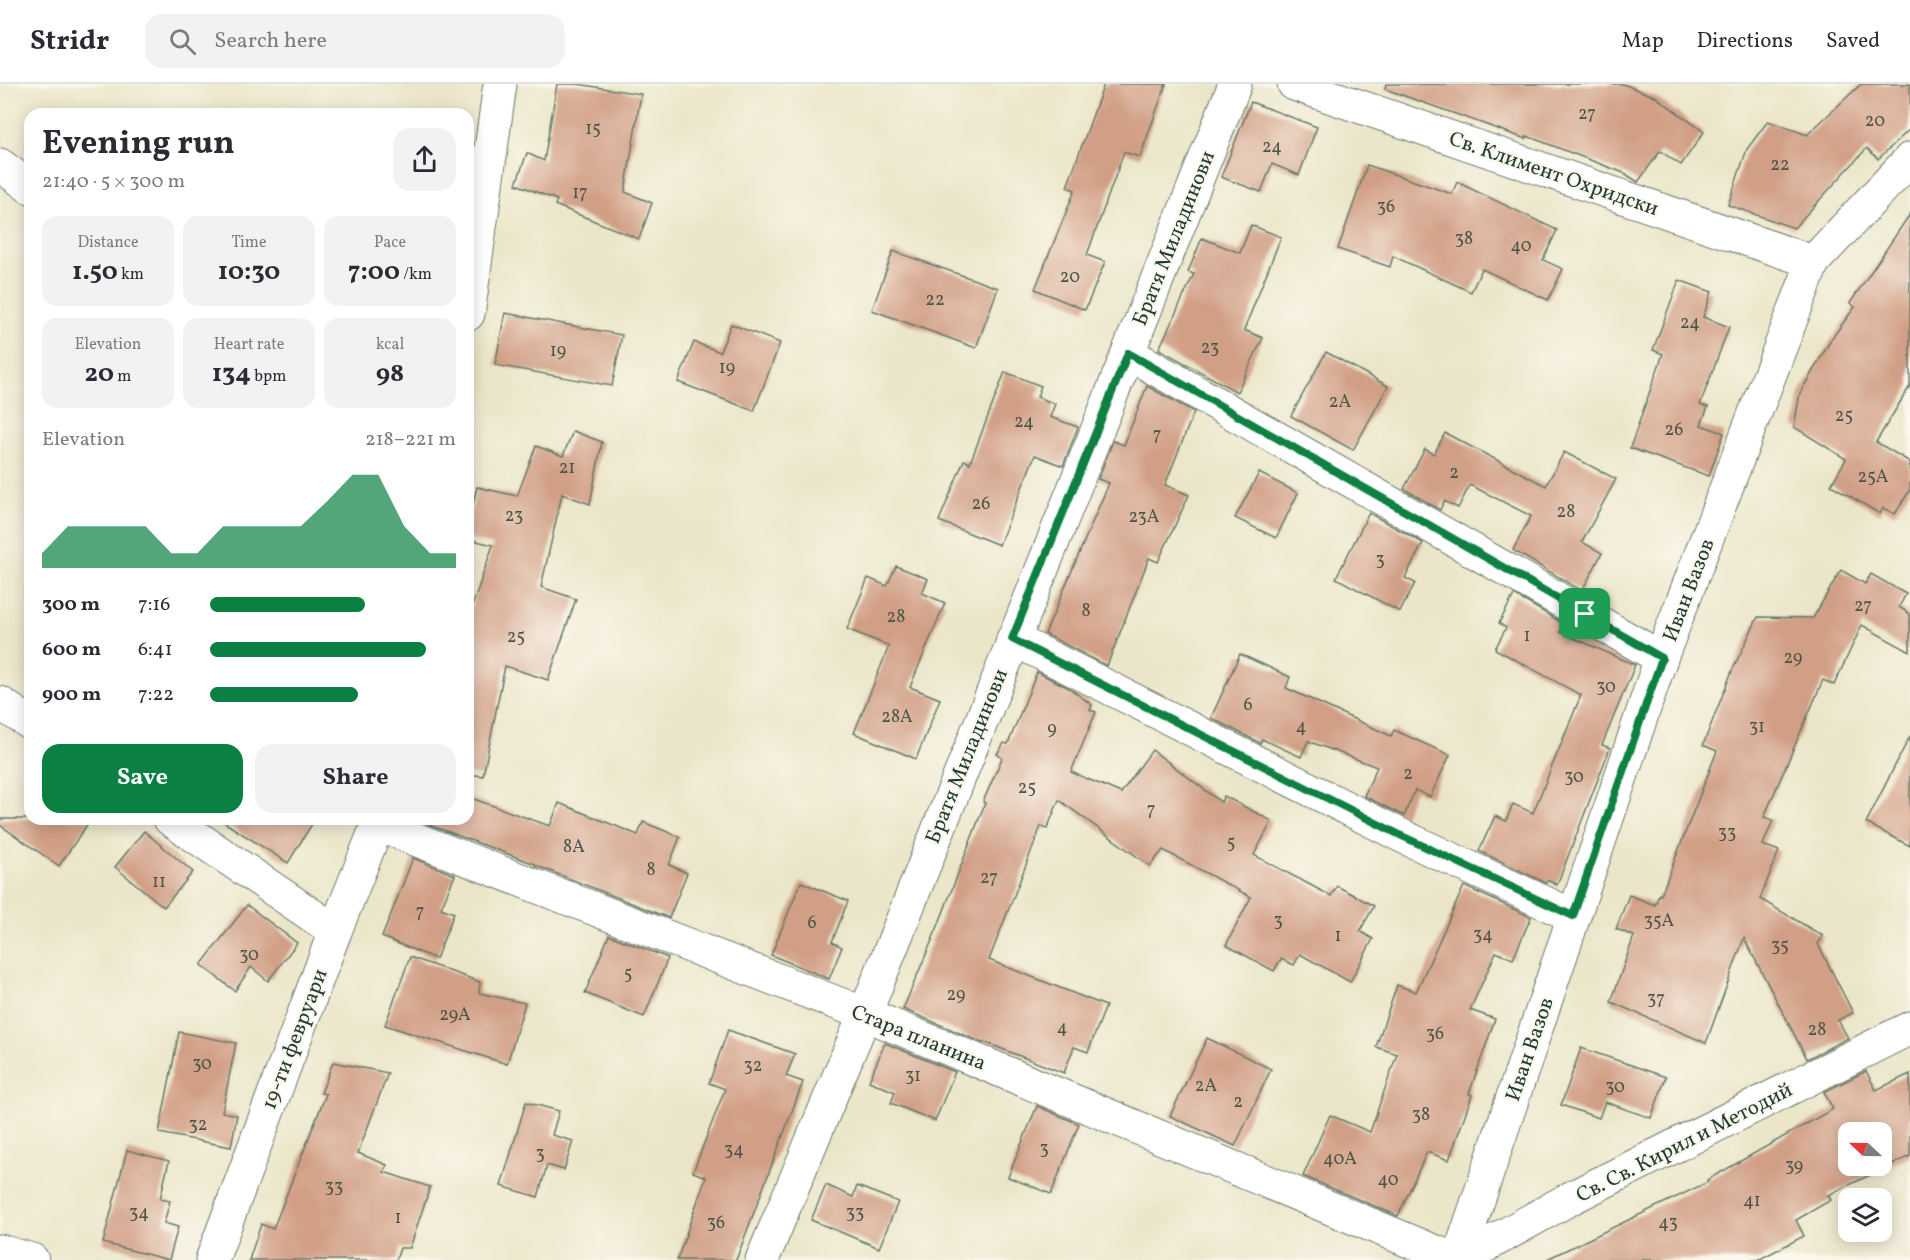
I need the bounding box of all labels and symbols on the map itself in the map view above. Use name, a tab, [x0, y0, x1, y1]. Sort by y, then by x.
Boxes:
house number: 27	[1578, 102, 1596, 127]
house number: 20	[1865, 109, 1885, 134]
house number: 15	[585, 117, 601, 142]
street label: Св. Климент Охридски	[1445, 125, 1662, 224]
house number: 24	[1262, 135, 1282, 160]
street label: Братя Миладинови	[1126, 146, 1223, 330]
house number: 22	[1770, 153, 1790, 178]
house number: 17	[572, 181, 588, 206]
house number: 36	[1377, 195, 1395, 220]
house number: 38	[1455, 227, 1473, 252]
house number: 40	[1510, 234, 1532, 259]
house number: 20	[1060, 265, 1080, 290]
house number: 22	[925, 288, 945, 313]
house number: 24	[1680, 311, 1700, 336]
house number: 23	[1201, 336, 1219, 361]
house number: 19	[550, 339, 566, 364]
house number: 19	[719, 356, 735, 381]
house number: 2А	[1329, 390, 1351, 415]
house number: 25	[1835, 404, 1853, 429]
house number: 24	[1014, 410, 1034, 435]
house number: 26	[1665, 418, 1683, 443]
house number: 7	[1153, 423, 1161, 448]
house number: 21	[559, 456, 575, 481]
house number: 2	[1449, 461, 1459, 486]
house number: 25А	[1858, 465, 1889, 490]
house number: 26	[972, 492, 990, 517]
house number: 28	[1557, 500, 1575, 525]
house number: 23	[505, 504, 523, 529]
house number: 23А	[1128, 505, 1160, 530]
street label: Иван Вазов	[1656, 535, 1722, 646]
house number: 3	[1375, 548, 1385, 573]
pin	[1559, 588, 1610, 639]
house number: 27	[1854, 594, 1872, 619]
house number: 8	[1081, 599, 1091, 624]
house number: 28	[887, 605, 905, 630]
house number: 1	[1524, 624, 1530, 649]
house number: 25	[507, 625, 525, 650]
house number: 29	[1784, 646, 1802, 671]
street label: Братя Миладинови	[919, 664, 1016, 848]
house number: 30	[1596, 675, 1616, 700]
house number: 6	[1243, 693, 1253, 718]
house number: 28А	[881, 705, 913, 730]
house number: 4	[1296, 715, 1306, 740]
house number: 31	[1749, 715, 1765, 740]
house number: 9	[1047, 717, 1057, 742]
house number: 2	[1403, 762, 1413, 787]
house number: 30	[1564, 765, 1584, 790]
house number: 25	[1018, 776, 1036, 801]
house number: 7	[1147, 798, 1155, 823]
house number: 33	[1718, 821, 1736, 846]
house number: 5	[1227, 831, 1235, 856]
house number: 8А	[563, 835, 585, 860]
house number: 8	[646, 858, 656, 883]
house number: 27	[980, 866, 998, 891]
house number: 11	[152, 870, 166, 895]
house number: 7	[416, 900, 424, 925]
house number: 3	[1273, 909, 1283, 934]
house number: 35А	[1644, 909, 1675, 934]
house number: 6	[807, 911, 817, 936]
house number: 34	[1473, 923, 1493, 948]
house number: 1	[1335, 924, 1341, 949]
house number: 35	[1771, 934, 1789, 959]
house number: 30	[239, 943, 259, 968]
house number: 5	[624, 962, 632, 987]
street label: 19-ти февруари	[255, 965, 336, 1114]
house number: 29	[947, 983, 965, 1008]
house number: 37	[1647, 987, 1665, 1012]
street label: Иван Вазов	[1499, 994, 1562, 1105]
street label: Стара планина	[847, 998, 990, 1079]
house number: 29А	[439, 1003, 471, 1028]
house number: 4	[1057, 1016, 1067, 1041]
house number: 28	[1808, 1018, 1826, 1043]
house number: 36	[1426, 1022, 1444, 1047]
house number: 30	[192, 1052, 212, 1077]
house number: 32	[744, 1054, 762, 1079]
house number: 31	[905, 1064, 921, 1089]
house number: 2А	[1195, 1074, 1217, 1099]
house number: 30	[1605, 1075, 1625, 1100]
street label: Св. Св. Кирил и Методий	[1572, 1076, 1798, 1211]
house number: 2	[1233, 1090, 1243, 1115]
house number: 38	[1412, 1103, 1430, 1128]
house number: 32	[189, 1113, 207, 1138]
north arrow	[1838, 1122, 1892, 1176]
house number: 3	[1039, 1137, 1049, 1162]
house number: 34	[724, 1138, 744, 1163]
house number: 3	[535, 1142, 545, 1167]
house number: 40А	[1323, 1147, 1357, 1172]
house number: 39	[1785, 1154, 1803, 1179]
house number: 40	[1377, 1168, 1399, 1193]
house number: 33	[325, 1175, 343, 1200]
house number: 41	[1743, 1189, 1761, 1214]
house number: 34	[129, 1201, 149, 1226]
house number: 33	[846, 1201, 864, 1226]
house number: 1	[395, 1206, 401, 1231]
house number: 36	[707, 1211, 725, 1236]
house number: 43	[1658, 1211, 1678, 1236]

